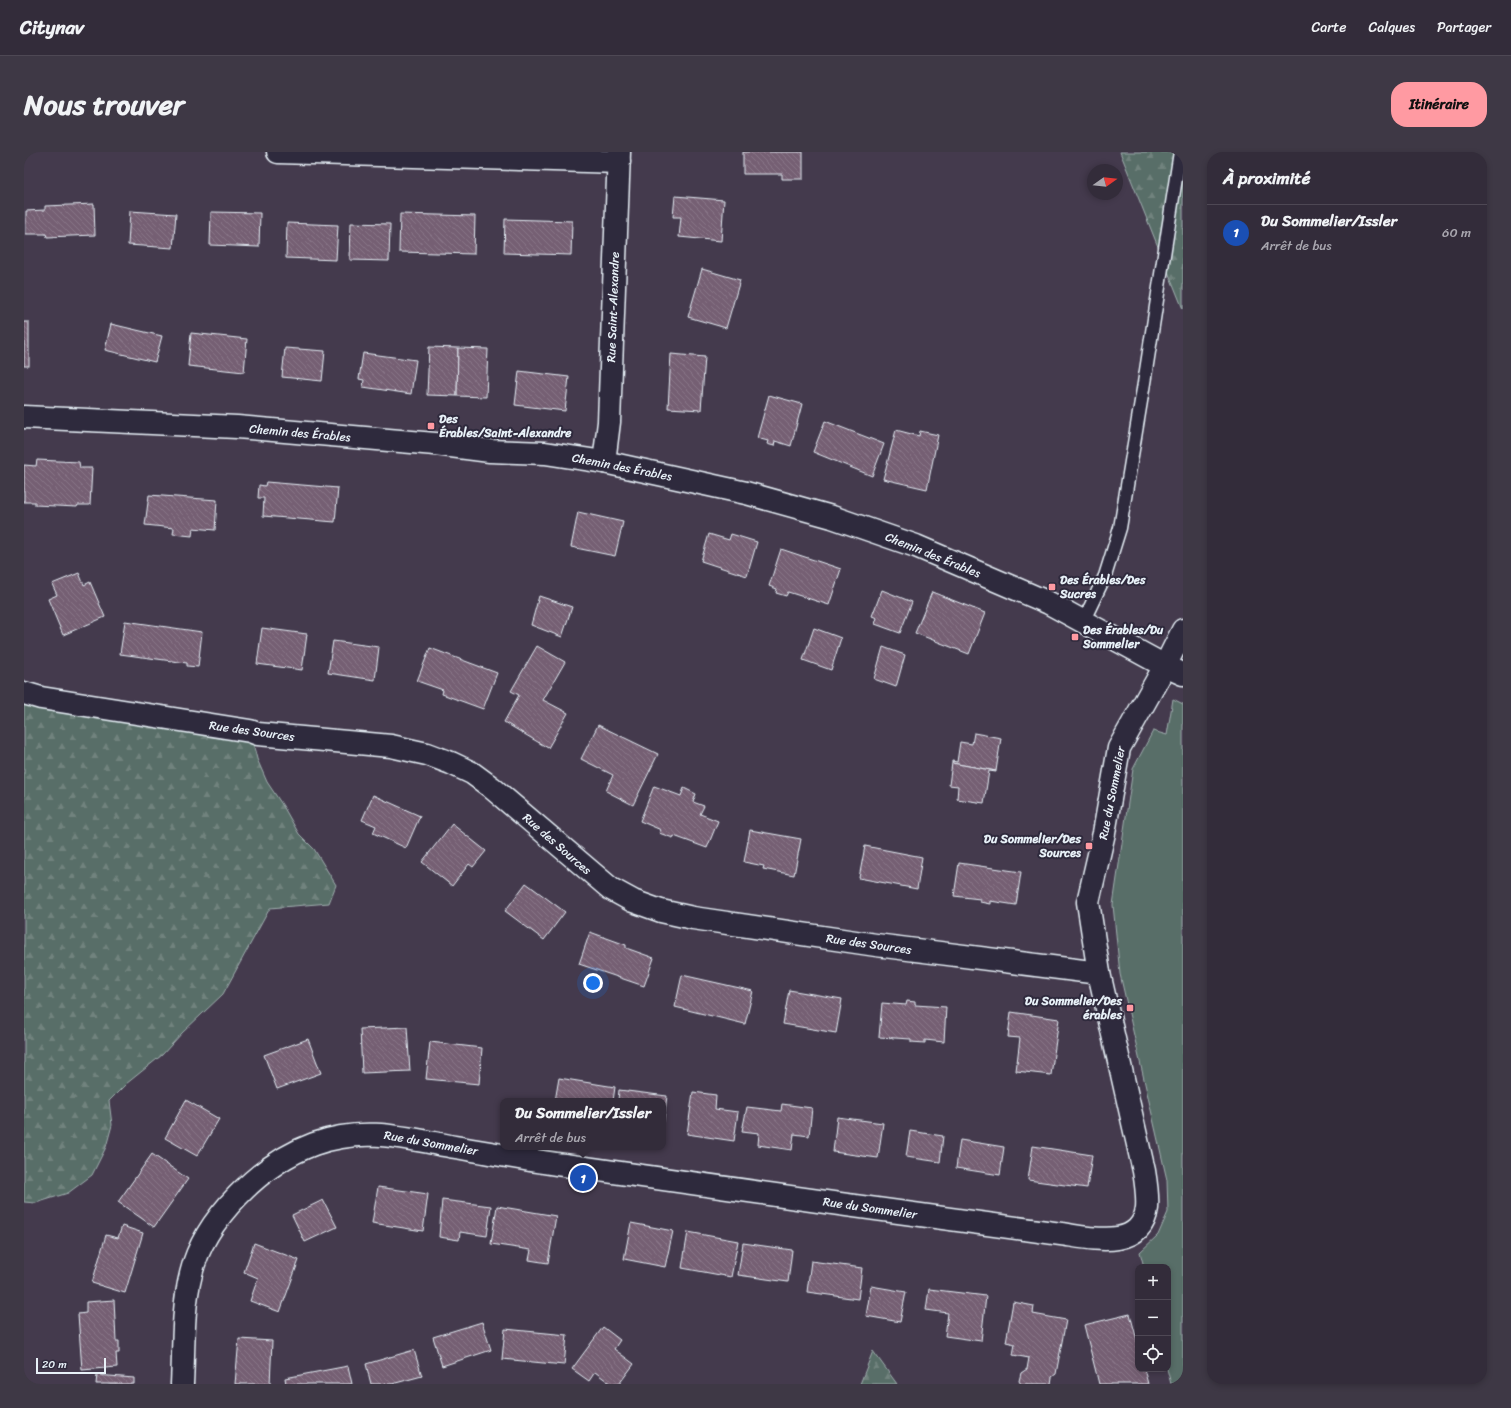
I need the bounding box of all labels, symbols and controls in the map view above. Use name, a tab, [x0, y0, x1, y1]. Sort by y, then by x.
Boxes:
text: Citynav	[20, 11, 84, 44]
text: Carte	[1312, 15, 1346, 40]
text: Calques	[1368, 15, 1415, 40]
text: Partager	[1437, 15, 1491, 40]
text: Nous trouver	[24, 80, 184, 129]
button: Itinéraire	[1391, 82, 1487, 127]
text: À proximité	[1223, 163, 1310, 193]
north arrow	[1087, 164, 1123, 200]
text: Du Sommelier/Issler	[1261, 208, 1397, 234]
text: 1	[1233, 221, 1239, 244]
text: 60 m	[1442, 221, 1471, 244]
text: Arrêt de bus	[1261, 234, 1332, 257]
street label: Rue Saint-Alexandre	[600, 251, 626, 363]
place label: Des Érables/Saint-Alexandre	[439, 408, 572, 444]
street label: Chemin des Érables	[248, 418, 352, 448]
marker: Des Érables/Saint-Alexandre	[426, 421, 436, 431]
street label: Chemin des Érables	[570, 447, 674, 488]
street label: Chemin des Érables	[882, 526, 984, 584]
place label: Des Érables/Des Sucres	[1059, 569, 1146, 605]
marker: Des Érables/Des Sucres	[1047, 582, 1057, 592]
place label: Des Érables/Du Sommelier	[1082, 619, 1164, 655]
marker: Des Érables/Du Sommelier	[1070, 632, 1080, 642]
street label: Rue des Sources	[208, 714, 297, 748]
street label: Rue du Sommelier	[1092, 743, 1132, 842]
street label: Rue des Sources	[517, 807, 597, 881]
place label: Du Sommelier/Des Sources	[984, 828, 1082, 864]
marker: Du Sommelier/Des Sources	[1084, 841, 1094, 851]
street label: Rue des Sources	[825, 927, 914, 961]
your location	[583, 973, 603, 993]
place label: Du Sommelier/Des érables	[1025, 990, 1122, 1026]
marker: Du Sommelier/Des érables	[1125, 1003, 1135, 1013]
popup	[500, 1098, 666, 1150]
text: Du Sommelier/Issler	[515, 1100, 651, 1126]
street label: Rue du Sommelier	[382, 1124, 481, 1162]
text: Arrêt de bus	[515, 1126, 586, 1149]
pin: 1	[570, 1163, 596, 1193]
street label: Rue du Sommelier	[821, 1191, 920, 1226]
map controls	[1135, 1264, 1171, 1372]
button: +	[1135, 1264, 1171, 1300]
button: −	[1135, 1300, 1171, 1336]
button: locate	[1135, 1336, 1171, 1372]
text: 20 m	[42, 1355, 67, 1374]
scale bar	[36, 1356, 106, 1375]

